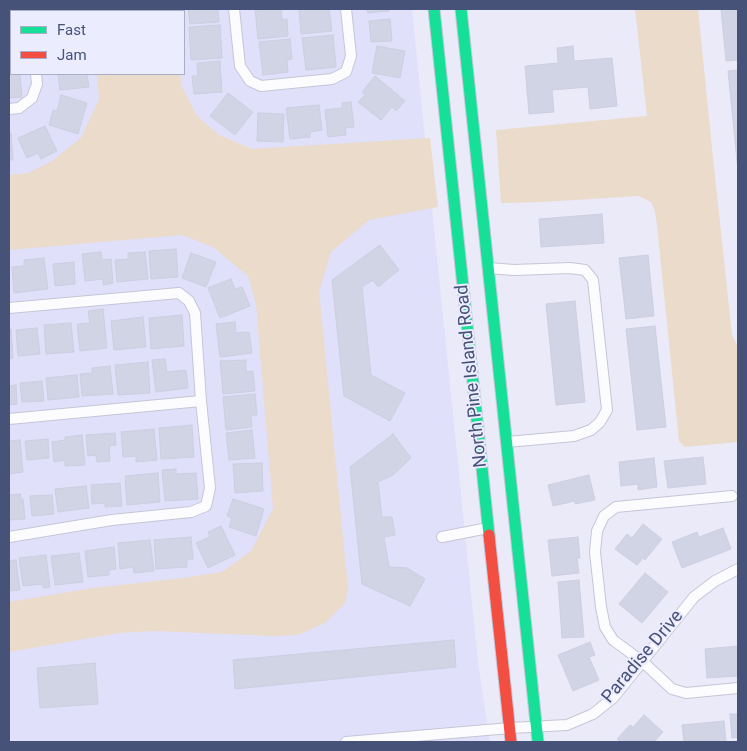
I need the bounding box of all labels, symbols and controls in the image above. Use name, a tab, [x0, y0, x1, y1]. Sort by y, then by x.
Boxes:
legend	[10, 10, 185, 75]
text: Fast	[57, 21, 86, 39]
text: Jam	[57, 46, 87, 64]
street label: North Pine Island Road	[452, 283, 492, 469]
street label: Paradise Drive	[598, 606, 688, 708]

